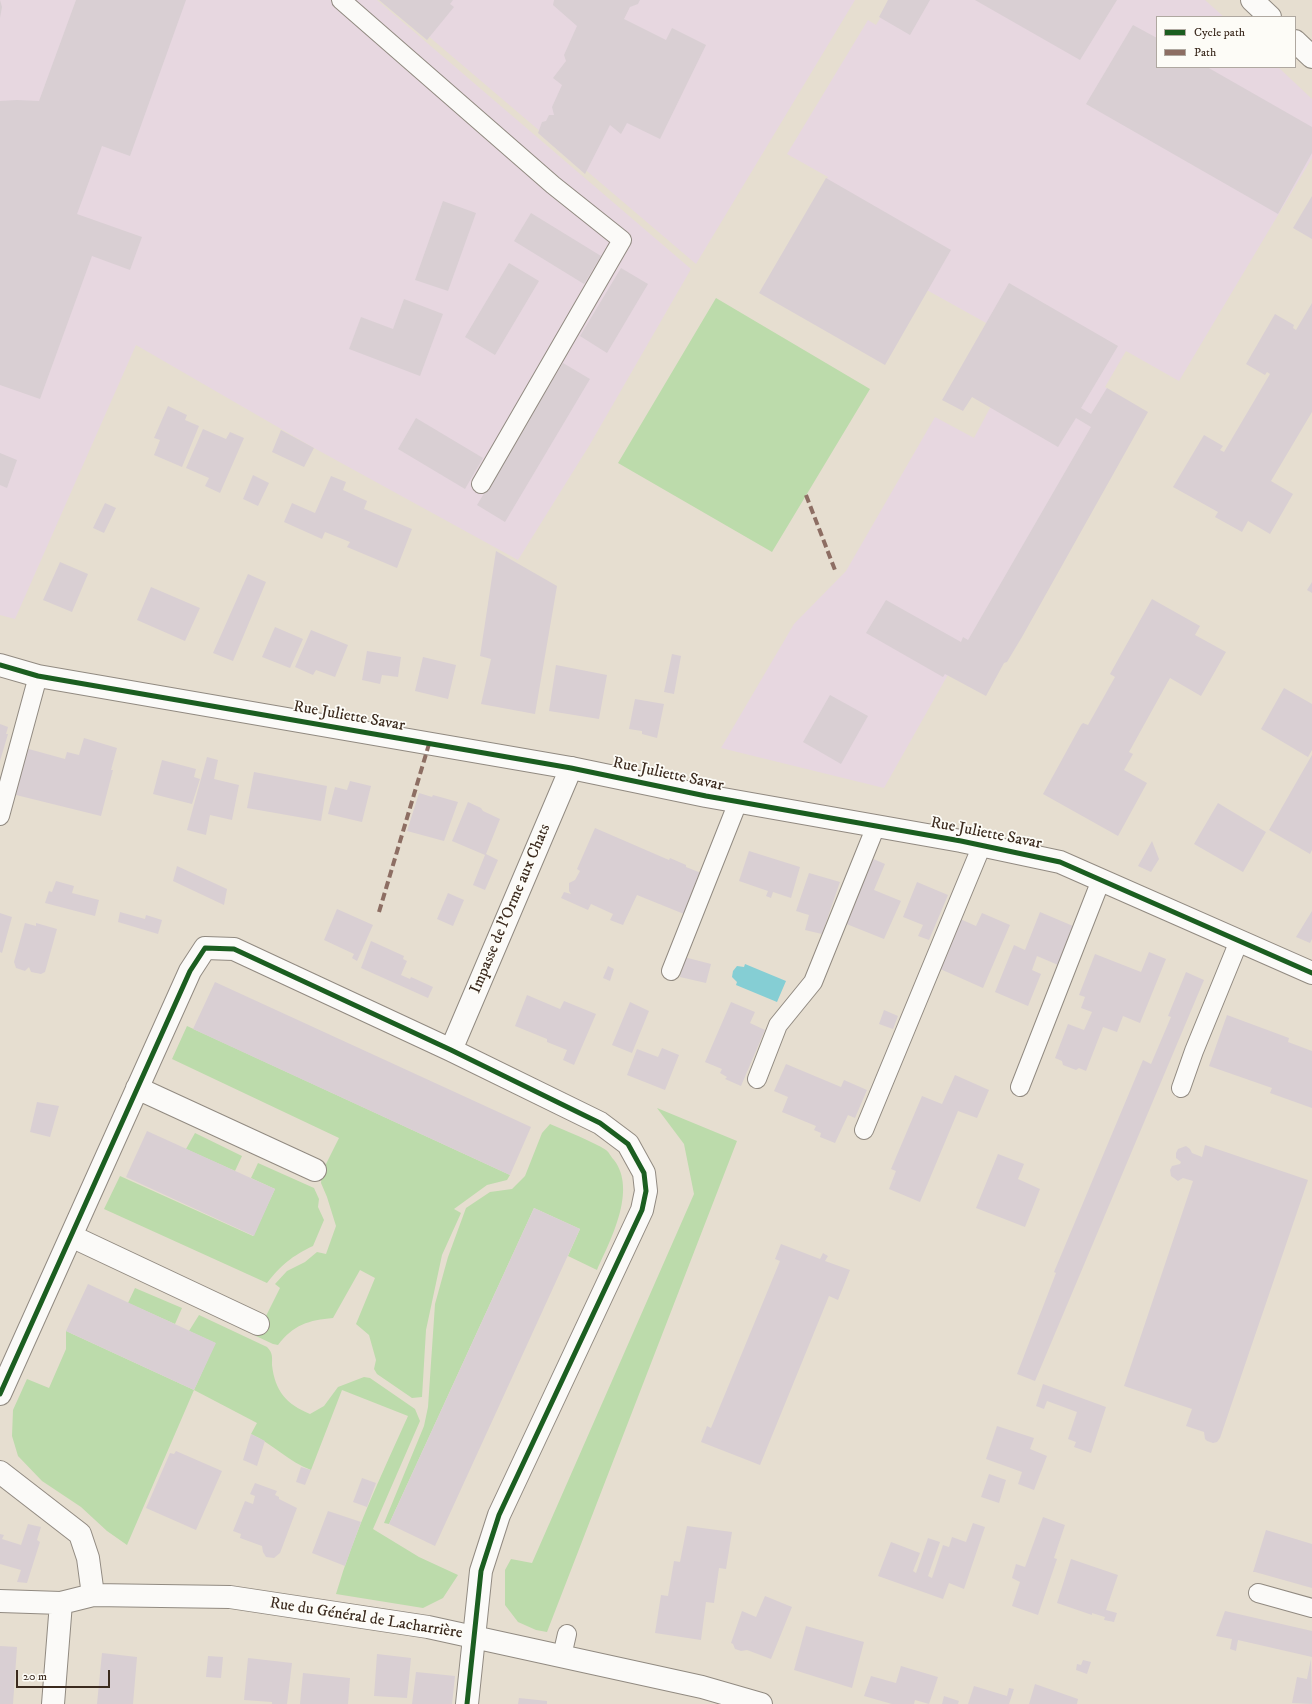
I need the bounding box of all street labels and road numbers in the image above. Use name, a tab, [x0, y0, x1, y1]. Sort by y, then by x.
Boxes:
street label: Rue Juliette Savar	[292, 698, 406, 736]
street label: Rue Juliette Savar	[611, 754, 725, 796]
street label: Rue Juliette Savar	[929, 814, 1043, 854]
street label: Impasse de l'Orme aux Chats	[466, 821, 556, 997]
street label: Rue du Général de Lacharrière	[268, 1594, 464, 1644]

